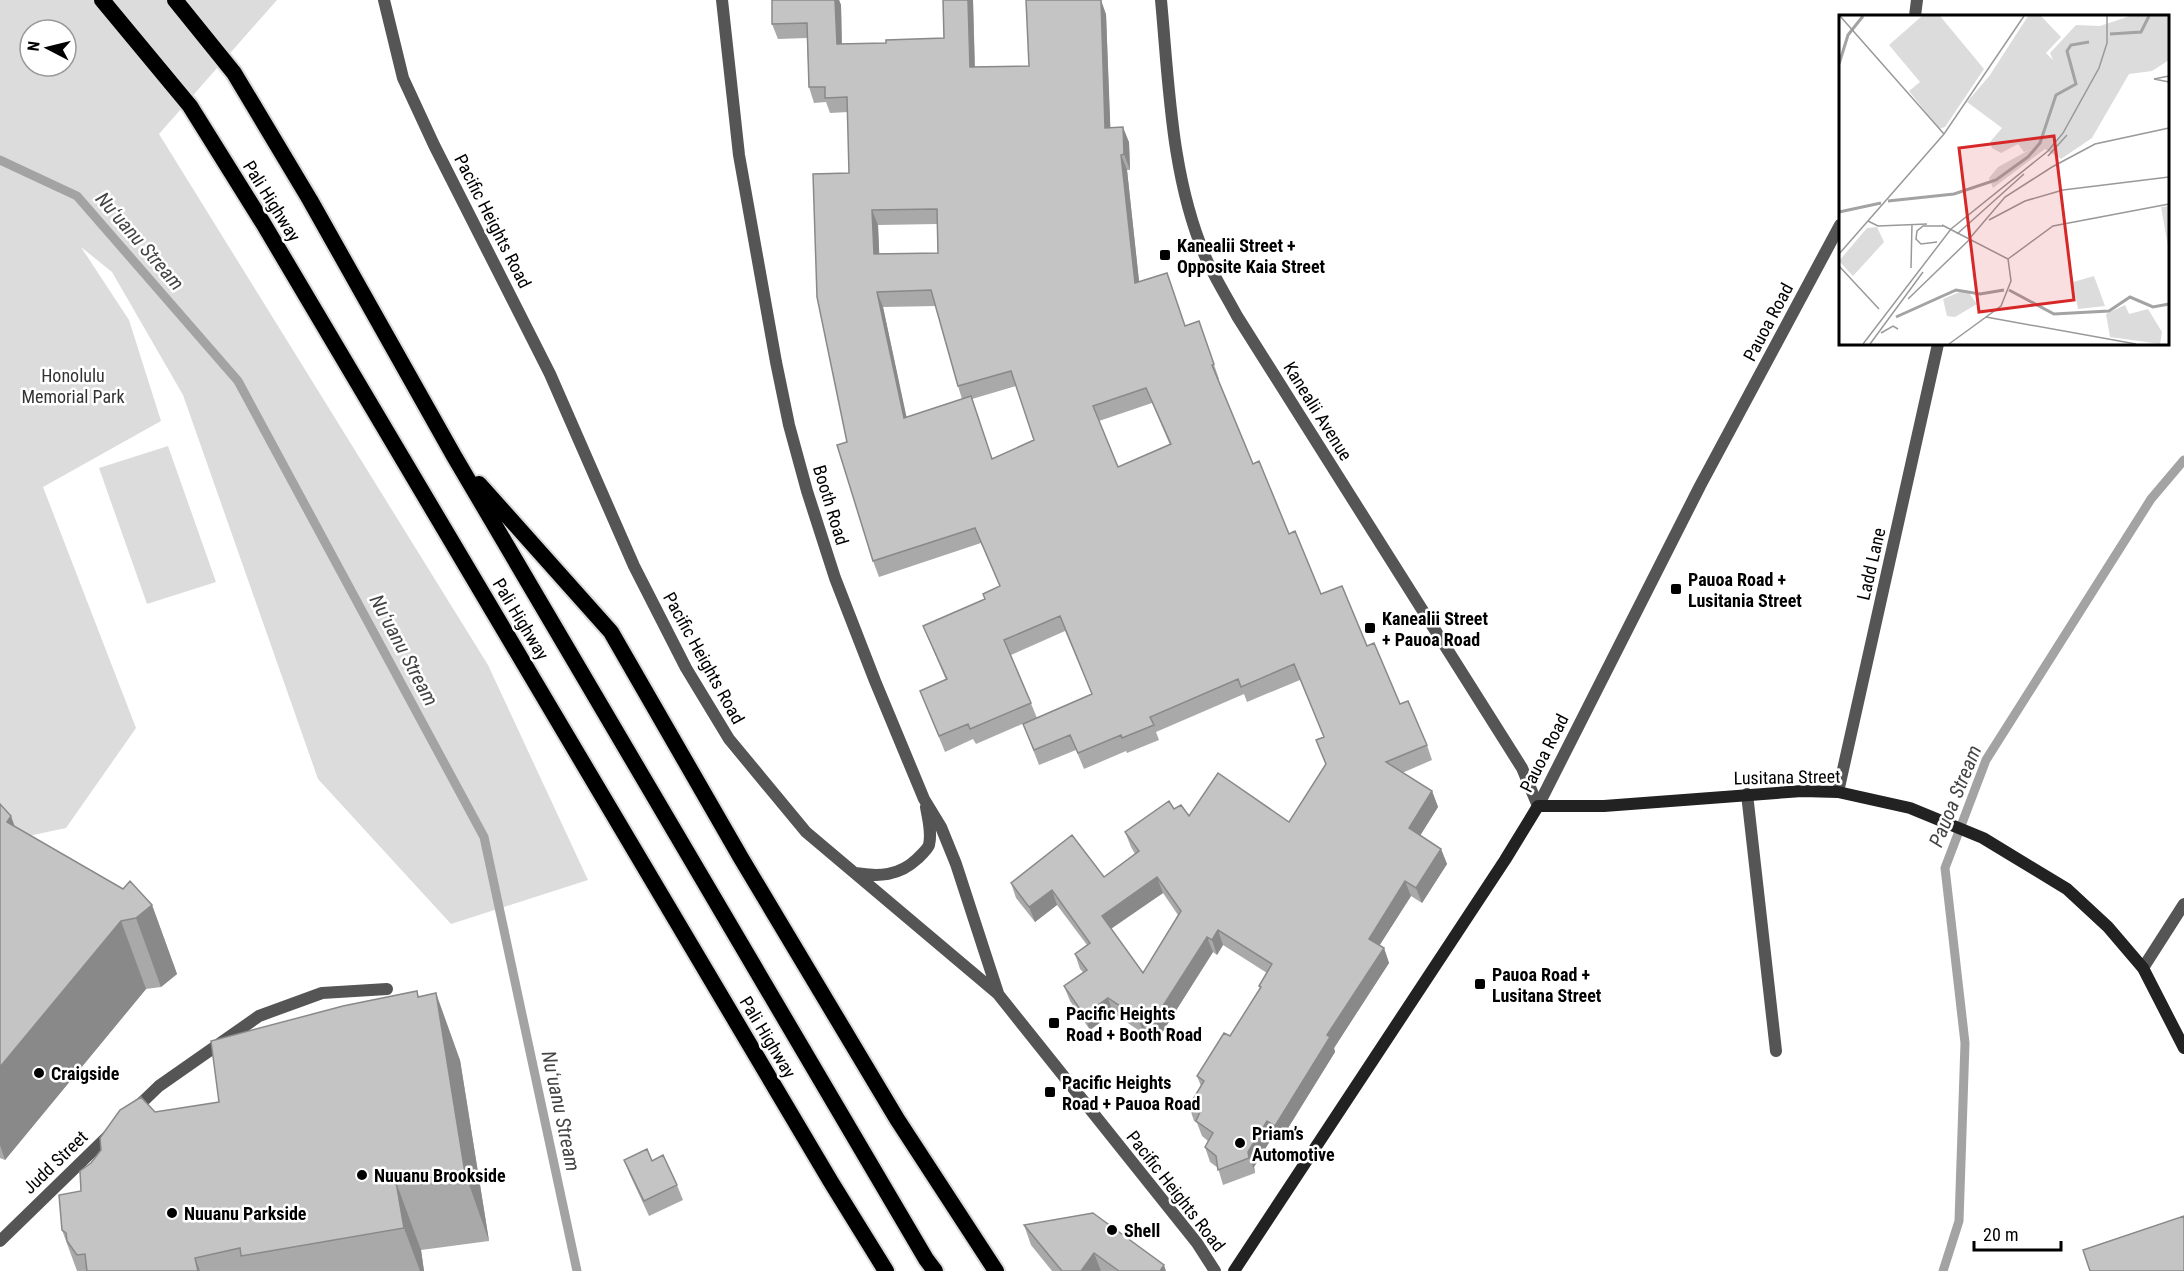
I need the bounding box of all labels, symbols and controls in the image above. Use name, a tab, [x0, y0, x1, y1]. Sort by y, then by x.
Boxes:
inset map	[1839, 15, 2169, 345]
north arrow	[18, 18, 78, 78]
text: N	[24, 40, 44, 52]
street label: Pacific Heights Road	[450, 151, 536, 291]
street label: Pali Highway	[239, 157, 305, 246]
water label: Nuʻuanu Stream	[91, 187, 189, 295]
place label: Kanealii Street + Opposite Kaia Street	[1177, 235, 1325, 277]
marker: Kanealii Street + Opposite Kaia Street	[1158, 248, 1172, 262]
street label: Pauoa Road	[1739, 279, 1797, 365]
street label: Kanealii Avenue	[1279, 358, 1357, 464]
park label: Honolulu Memorial Park	[21, 365, 125, 407]
street label: Booth Road	[809, 463, 853, 547]
street label: Ladd Lane	[1853, 526, 1889, 602]
place label: Pauoa Road + Lusitania Street	[1688, 569, 1802, 611]
street label: Pali Highway	[488, 574, 554, 664]
marker: Pauoa Road + Lusitania Street	[1669, 582, 1683, 596]
street label: Pacific Heights Road	[659, 588, 749, 728]
water label: Nuʻuanu Stream	[365, 590, 443, 710]
place label: Kanealii Street + Pauoa Road	[1382, 608, 1488, 650]
marker: Kanealii Street + Pauoa Road	[1363, 621, 1377, 635]
street label: Pauoa Road	[1515, 710, 1573, 796]
water label: Pauoa Stream	[1924, 742, 1986, 850]
street label: Lusitana Street	[1733, 766, 1841, 788]
place label: Pauoa Road + Lusitana Street	[1492, 964, 1602, 1006]
marker: Pauoa Road + Lusitana Street	[1473, 977, 1487, 991]
street label: Pali Highway	[735, 992, 801, 1082]
place label: Pacific Heights Road + Booth Road	[1066, 1003, 1202, 1045]
marker: Pacific Heights Road + Booth Road	[1047, 1016, 1061, 1030]
water label: Nuʻuanu Stream	[537, 1049, 585, 1173]
place label: Craigside	[51, 1063, 120, 1084]
marker: Craigside	[32, 1066, 46, 1080]
place label: Pacific Heights Road + Pauoa Road	[1062, 1072, 1201, 1114]
marker: Pacific Heights Road + Pauoa Road	[1043, 1085, 1057, 1099]
place label: Priam’s Automotive	[1252, 1123, 1335, 1165]
street label: Judd Street	[18, 1126, 92, 1198]
street label: Pacific Heights Road	[1122, 1126, 1230, 1256]
marker: Priam’s Automotive	[1233, 1136, 1247, 1150]
place label: Nuuanu Brookside	[374, 1165, 506, 1186]
marker: Nuuanu Brookside	[355, 1168, 369, 1182]
place label: Nuuanu Parkside	[184, 1203, 307, 1224]
marker: Nuuanu Parkside	[165, 1206, 179, 1220]
scale bar	[1974, 1214, 2061, 1252]
place label: Shell	[1124, 1220, 1160, 1241]
marker: Shell	[1105, 1223, 1119, 1237]
text: 20 m	[1983, 1224, 2018, 1245]

